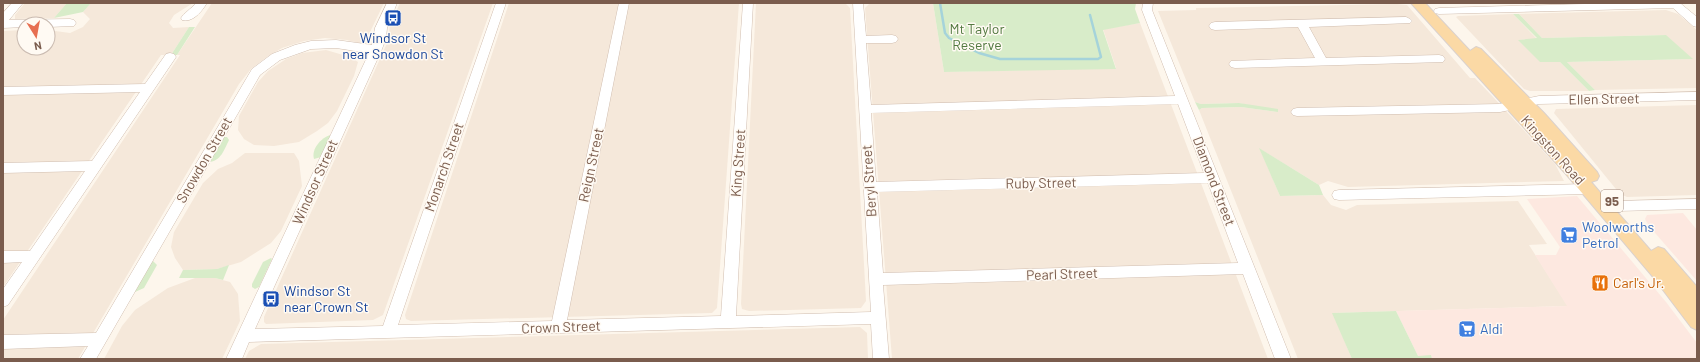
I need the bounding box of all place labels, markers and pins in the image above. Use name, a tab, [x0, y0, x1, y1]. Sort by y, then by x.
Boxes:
bus stop icon: Windsor St near Snowdon St	[383, 8, 403, 28]
place label: Windsor St near Snowdon St	[342, 29, 444, 62]
place label: Woolworths Petrol	[1582, 218, 1655, 251]
supermarket icon: Woolworths Petrol	[1559, 225, 1579, 245]
restaurant icon: Carl's Jr.	[1590, 273, 1610, 293]
place label: Carl's Jr.	[1613, 274, 1664, 291]
place label: Windsor St near Crown St	[284, 282, 368, 315]
bus stop icon: Windsor St near Crown St	[261, 289, 281, 309]
supermarket icon: Aldi	[1457, 319, 1477, 339]
place label: Aldi	[1480, 320, 1503, 337]

